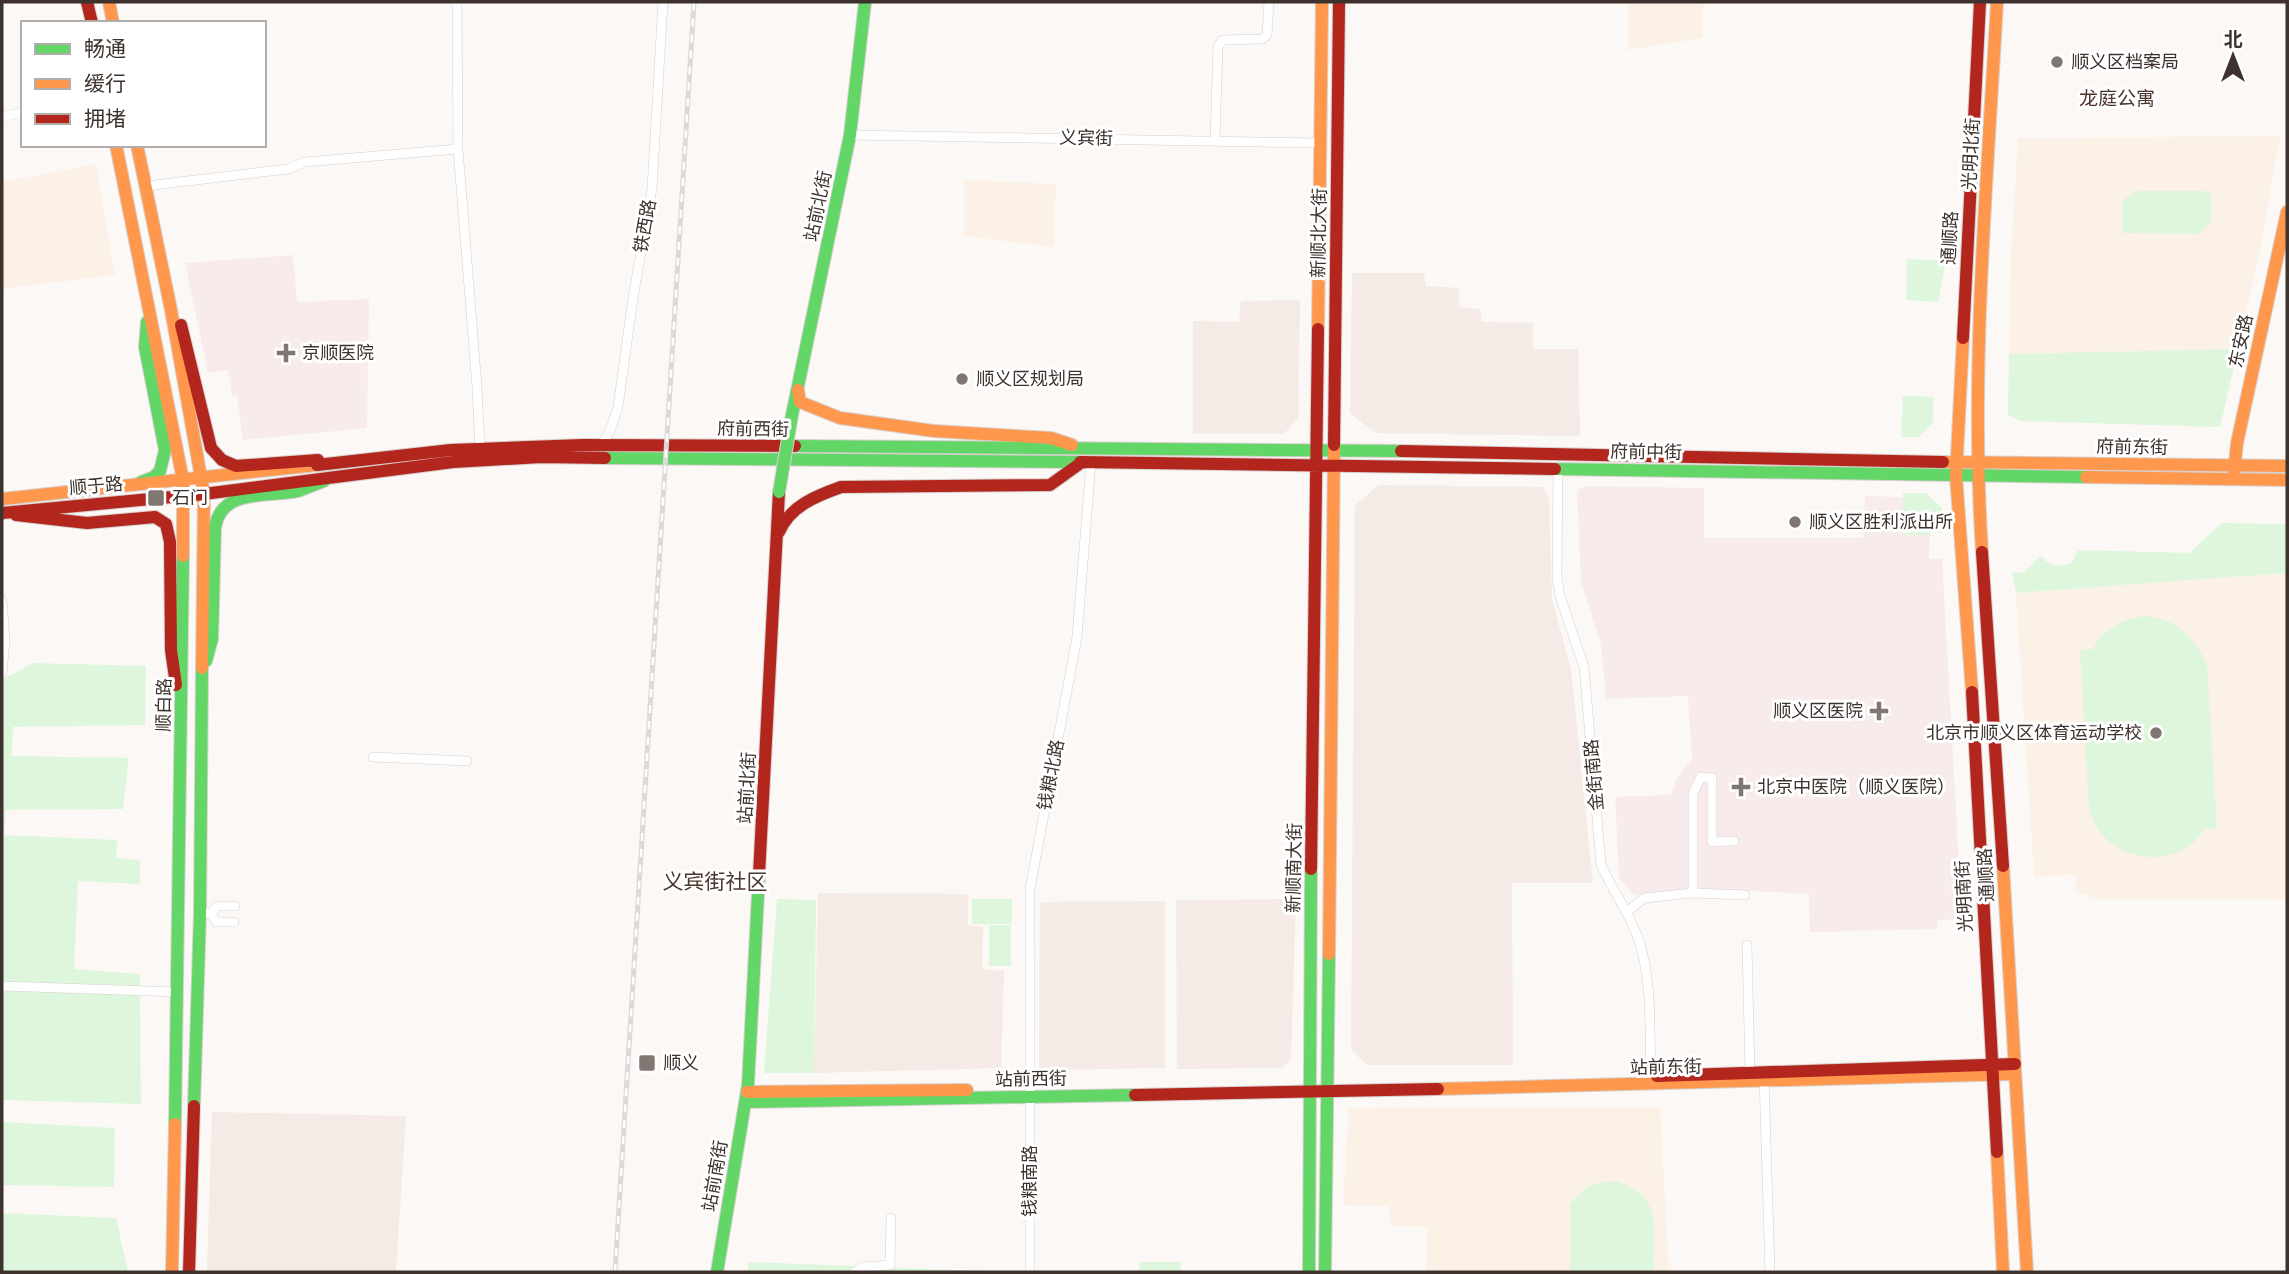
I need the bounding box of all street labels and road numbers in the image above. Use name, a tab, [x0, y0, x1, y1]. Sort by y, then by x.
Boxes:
street label: 光明北街	[1956, 117, 1984, 191]
street label: 义宾街	[1059, 125, 1113, 149]
street label: 站前北街	[798, 168, 836, 244]
street label: 新顺北大街	[1305, 188, 1331, 278]
street label: 铁西路	[628, 197, 661, 254]
street label: 通顺路	[1936, 210, 1962, 266]
street label: 东安路	[2223, 312, 2257, 370]
street label: 府前西街	[717, 415, 789, 441]
street label: 府前东街	[2096, 433, 2168, 459]
street label: 府前中街	[1610, 438, 1682, 464]
street label: 顺于路	[68, 471, 124, 499]
street label: 顺白路	[151, 678, 175, 732]
street label: 钱粮北路	[1031, 737, 1069, 812]
street label: 金街南路	[1578, 738, 1608, 812]
street label: 站前北街	[732, 751, 760, 825]
street label: 新顺南大街	[1280, 823, 1306, 913]
street label: 通顺路	[1972, 847, 1998, 903]
street label: 光明南街	[1949, 859, 1977, 933]
street label: 站前东街	[1630, 1053, 1702, 1079]
street label: 站前西街	[995, 1065, 1067, 1091]
street label: 站前南街	[696, 1138, 732, 1213]
street label: 钱粮南路	[1017, 1145, 1041, 1217]

